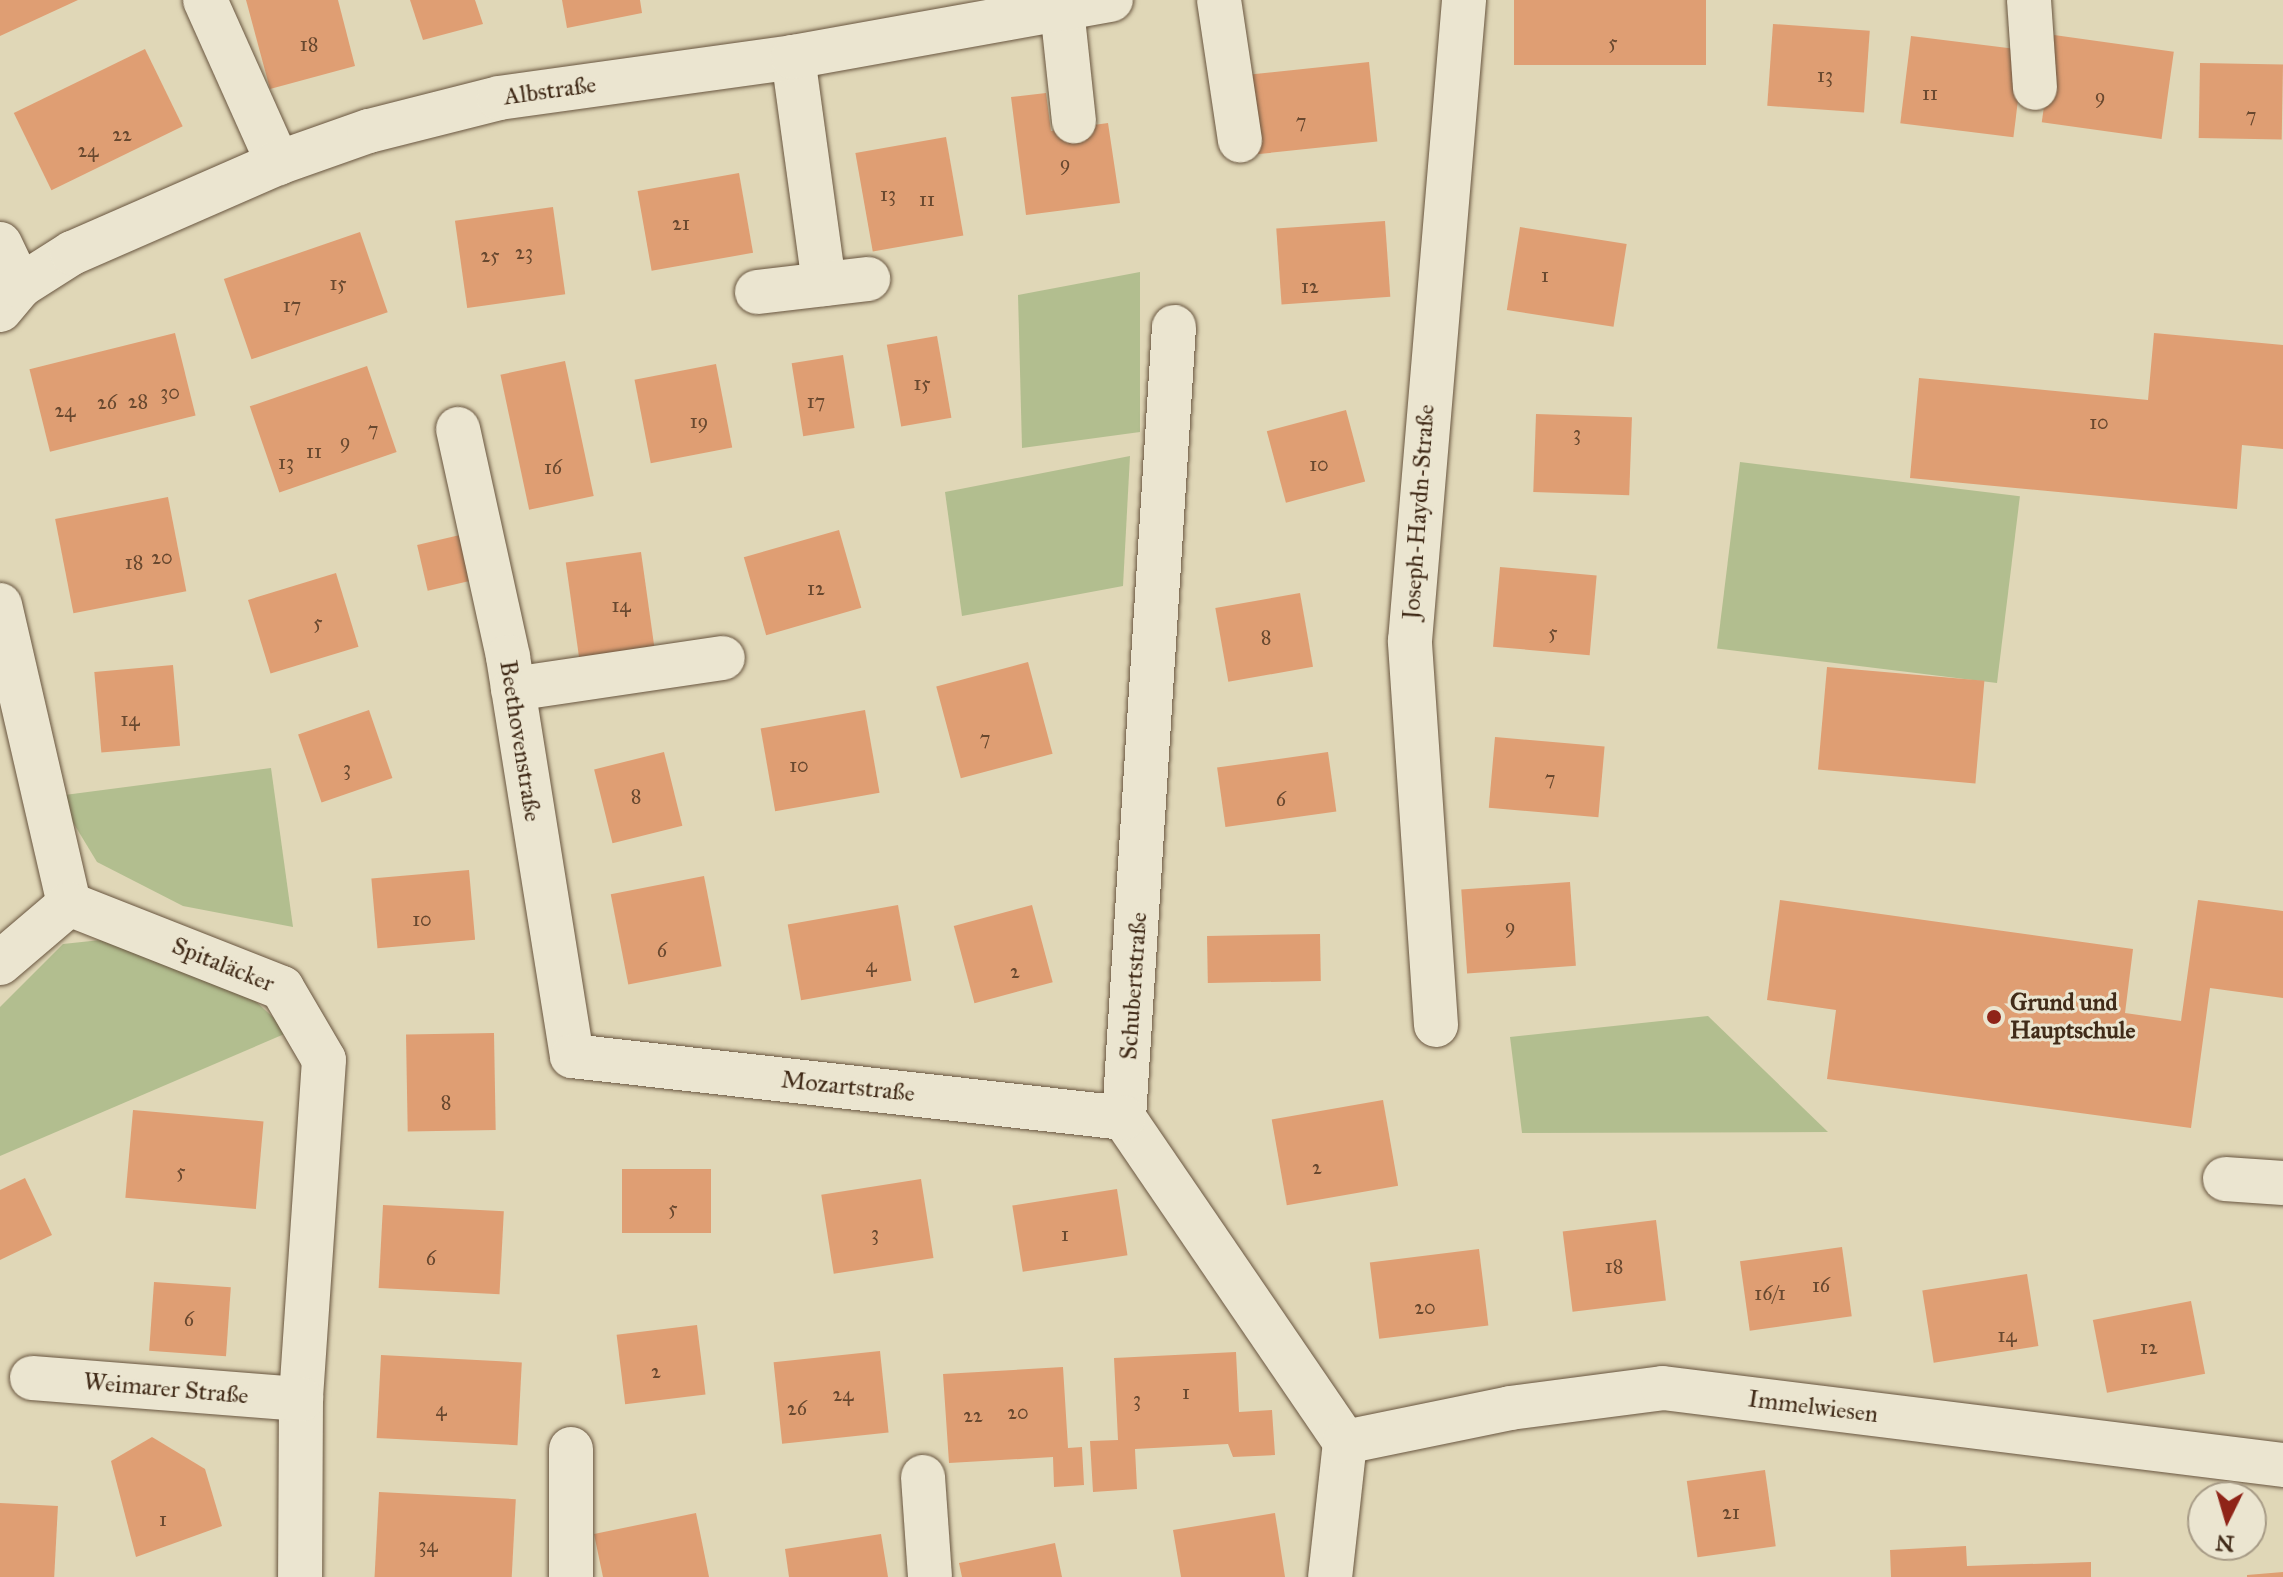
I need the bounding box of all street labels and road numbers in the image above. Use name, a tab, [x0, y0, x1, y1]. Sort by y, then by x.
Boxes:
street label: Albstraße	[502, 70, 598, 112]
street label: Joseph-Haydn-Straße	[1397, 403, 1441, 621]
street label: Beethovenstraße	[493, 658, 547, 824]
street label: Schubertstraße	[1114, 911, 1154, 1061]
street label: Spitaläcker	[168, 931, 278, 999]
street label: Mozartstraße	[780, 1066, 916, 1108]
street label: Weimarer Straße	[82, 1367, 250, 1411]
street label: Immelwiesen	[1746, 1385, 1880, 1429]

